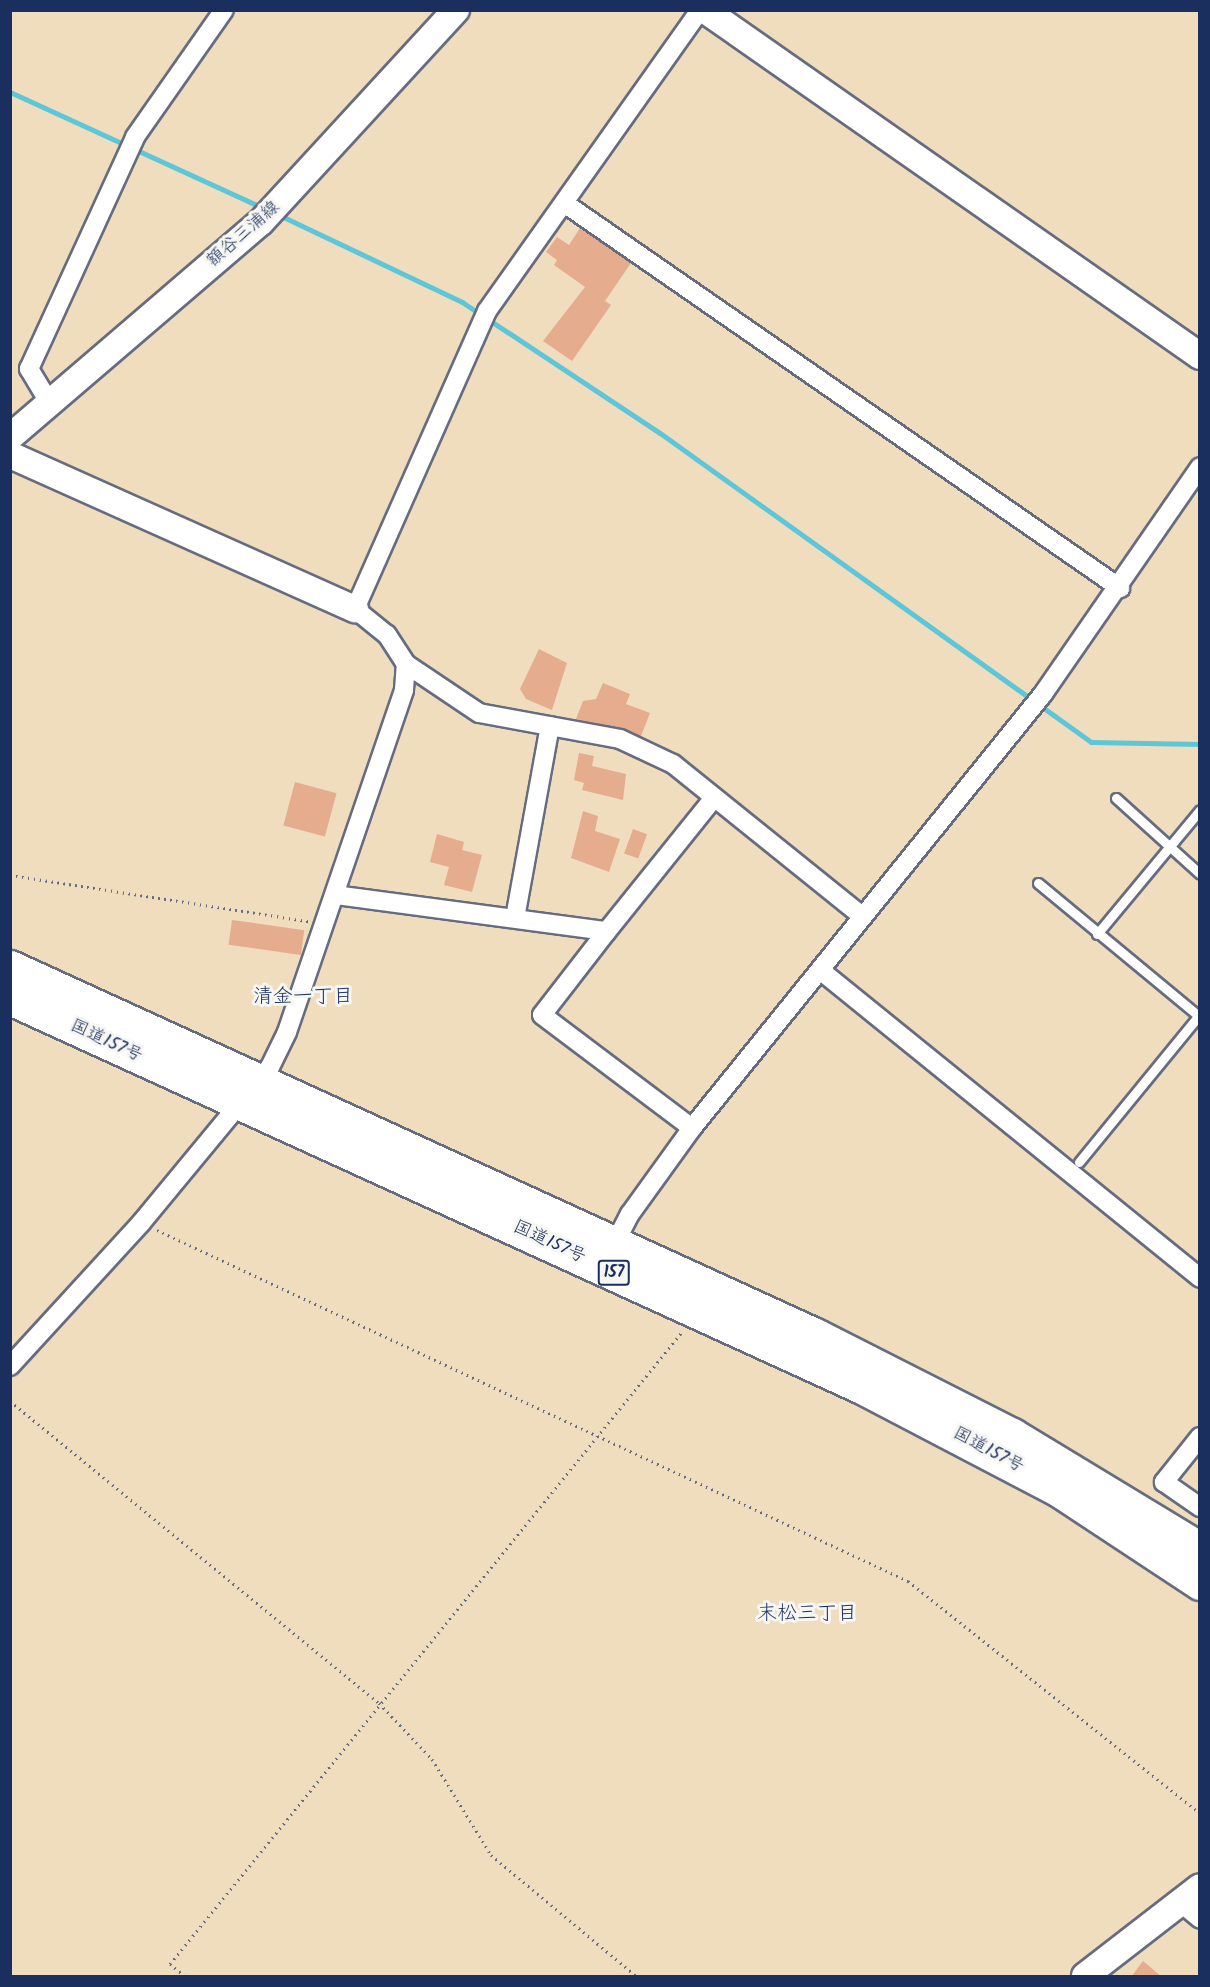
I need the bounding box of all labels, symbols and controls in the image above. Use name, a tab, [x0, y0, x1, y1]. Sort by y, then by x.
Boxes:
street label: 額谷三浦線	[203, 197, 285, 273]
district label: 清金一丁目	[253, 985, 353, 1009]
street label: 国道157号	[66, 1016, 146, 1068]
street label: 国道157号	[509, 1217, 589, 1269]
road number: 157	[598, 1260, 630, 1286]
street label: 国道157号	[949, 1423, 1027, 1479]
district label: 末松三丁目	[757, 1602, 857, 1626]

